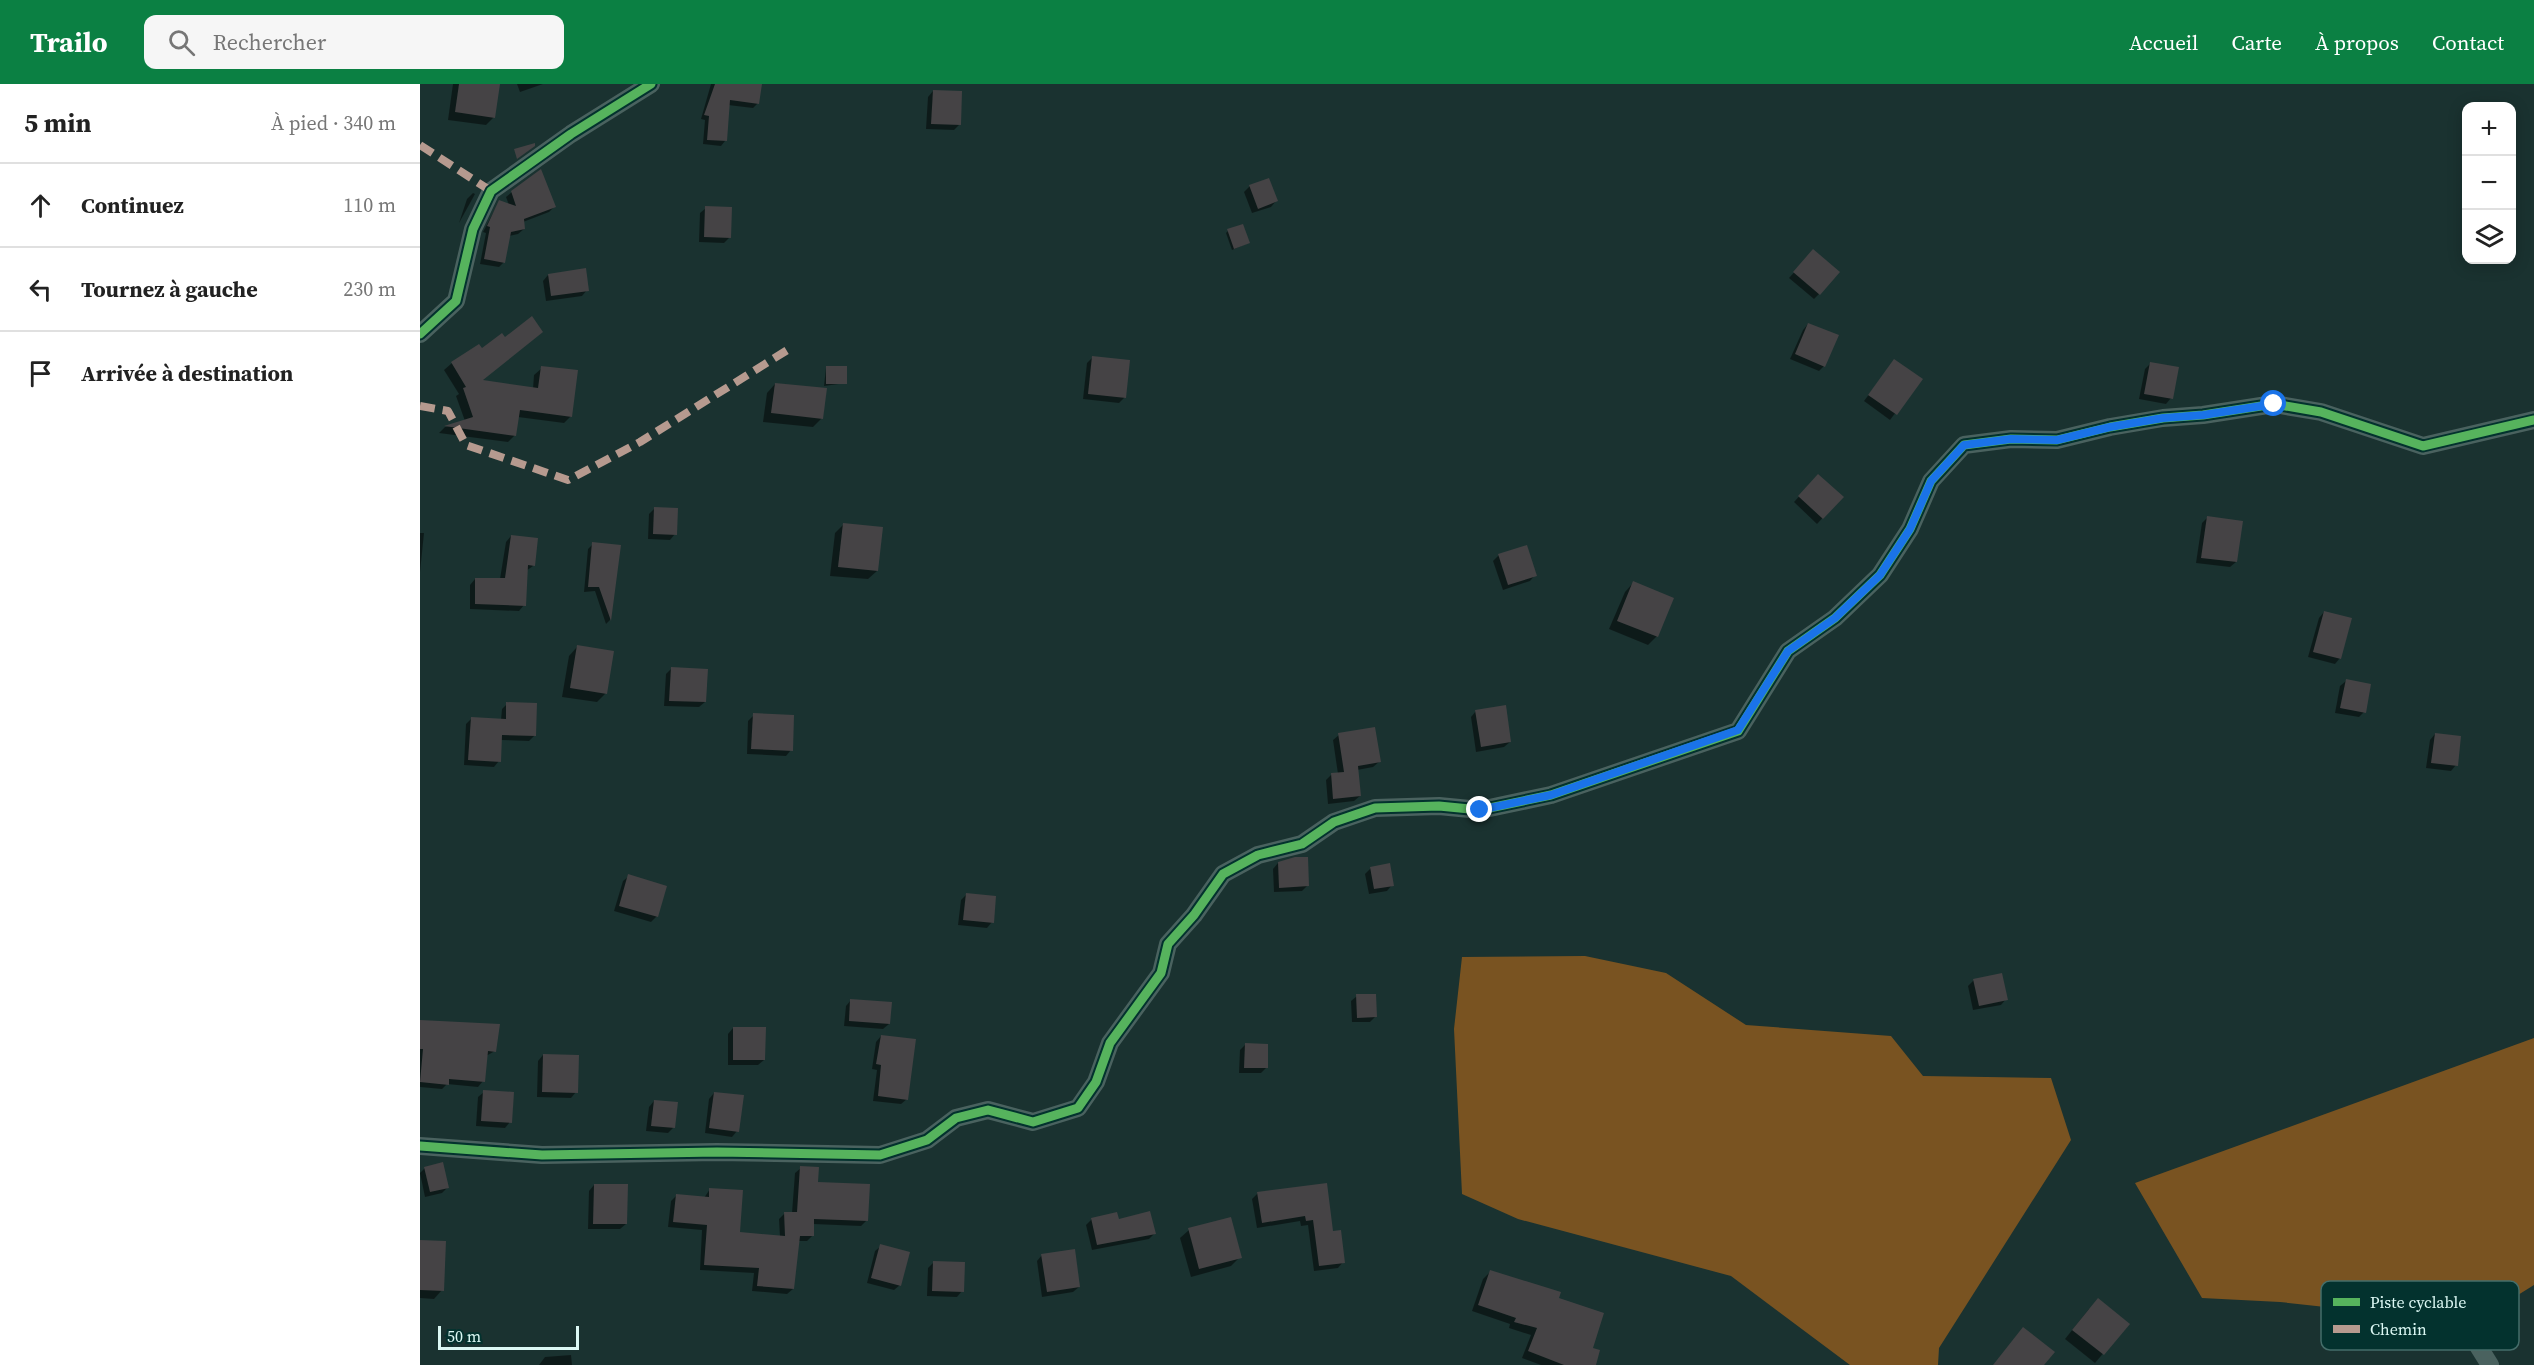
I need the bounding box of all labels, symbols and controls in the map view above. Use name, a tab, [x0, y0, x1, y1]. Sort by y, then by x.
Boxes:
search box	[144, 15, 564, 69]
text: Trailo	[30, 23, 108, 61]
icon: search	[165, 26, 198, 59]
text: Rechercher	[213, 27, 326, 57]
text: Accueil	[2129, 28, 2198, 57]
text: Carte	[2231, 28, 2282, 57]
text: À propos	[2315, 28, 2399, 57]
text: Contact	[2432, 28, 2504, 57]
map controls	[2462, 102, 2516, 264]
button: +	[2462, 102, 2516, 156]
text: 5 min	[24, 105, 91, 141]
text: À pied · 340 m	[271, 109, 396, 137]
button: −	[2462, 156, 2516, 210]
icon: ahead	[24, 189, 57, 222]
text: Continuez	[81, 190, 184, 220]
text: 110 m	[343, 191, 396, 219]
button: layers	[2462, 210, 2516, 264]
icon: left	[24, 273, 57, 306]
text: Tournez à gauche	[81, 274, 258, 304]
text: 230 m	[343, 275, 396, 303]
icon: arrive	[24, 357, 57, 390]
text: Arrivée à destination	[81, 358, 293, 388]
route start	[2260, 390, 2286, 416]
route end	[1466, 796, 1492, 822]
legend	[2321, 1281, 2519, 1350]
text: Piste cyclable	[2370, 1291, 2466, 1313]
text: Chemin	[2370, 1318, 2427, 1340]
scale bar	[438, 1323, 579, 1350]
text: 50 m	[447, 1325, 481, 1347]

